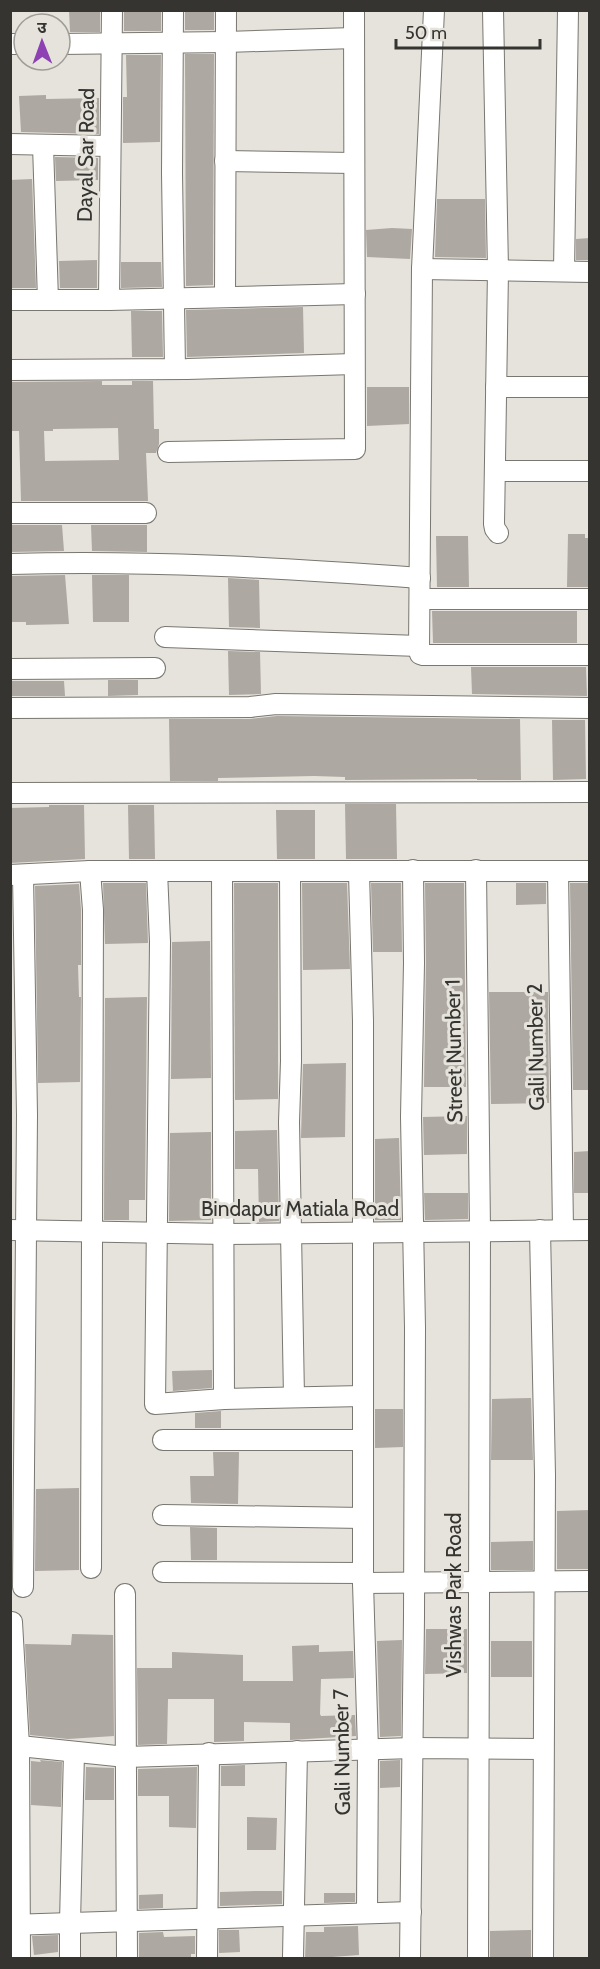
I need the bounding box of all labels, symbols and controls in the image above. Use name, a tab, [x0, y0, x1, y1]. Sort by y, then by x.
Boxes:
north arrow	[12, 12, 72, 72]
scale bar	[396, 12, 540, 50]
text: उ	[37, 18, 47, 37]
text: 50 m	[405, 22, 447, 44]
street label: Dayal Sar Road	[72, 88, 99, 222]
street label: Street Number 1	[440, 979, 467, 1123]
street label: Gali Number 2	[522, 983, 549, 1111]
street label: Bindapur Matiala Road	[201, 1196, 399, 1221]
street label: Vishwas Park Road	[441, 1513, 466, 1677]
street label: Gali Number 7	[328, 1688, 355, 1816]

